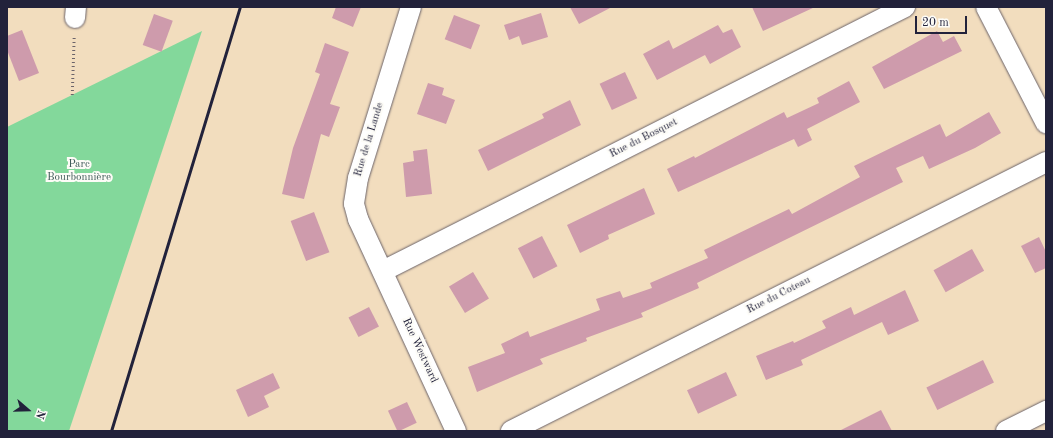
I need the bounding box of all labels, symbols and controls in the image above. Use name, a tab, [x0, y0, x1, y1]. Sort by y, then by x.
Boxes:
scale bar	[917, 8, 969, 34]
text: 20 m	[922, 17, 949, 29]
street label: Rue de la Lande	[352, 101, 388, 179]
street label: Rue du Bosquet	[608, 116, 680, 162]
park label: Parc Bourbonnière	[47, 159, 111, 185]
street label: Rue du Coteau	[745, 274, 813, 318]
street label: Rue Westward	[398, 316, 440, 386]
north arrow	[8, 390, 48, 430]
text: N	[33, 408, 46, 420]

